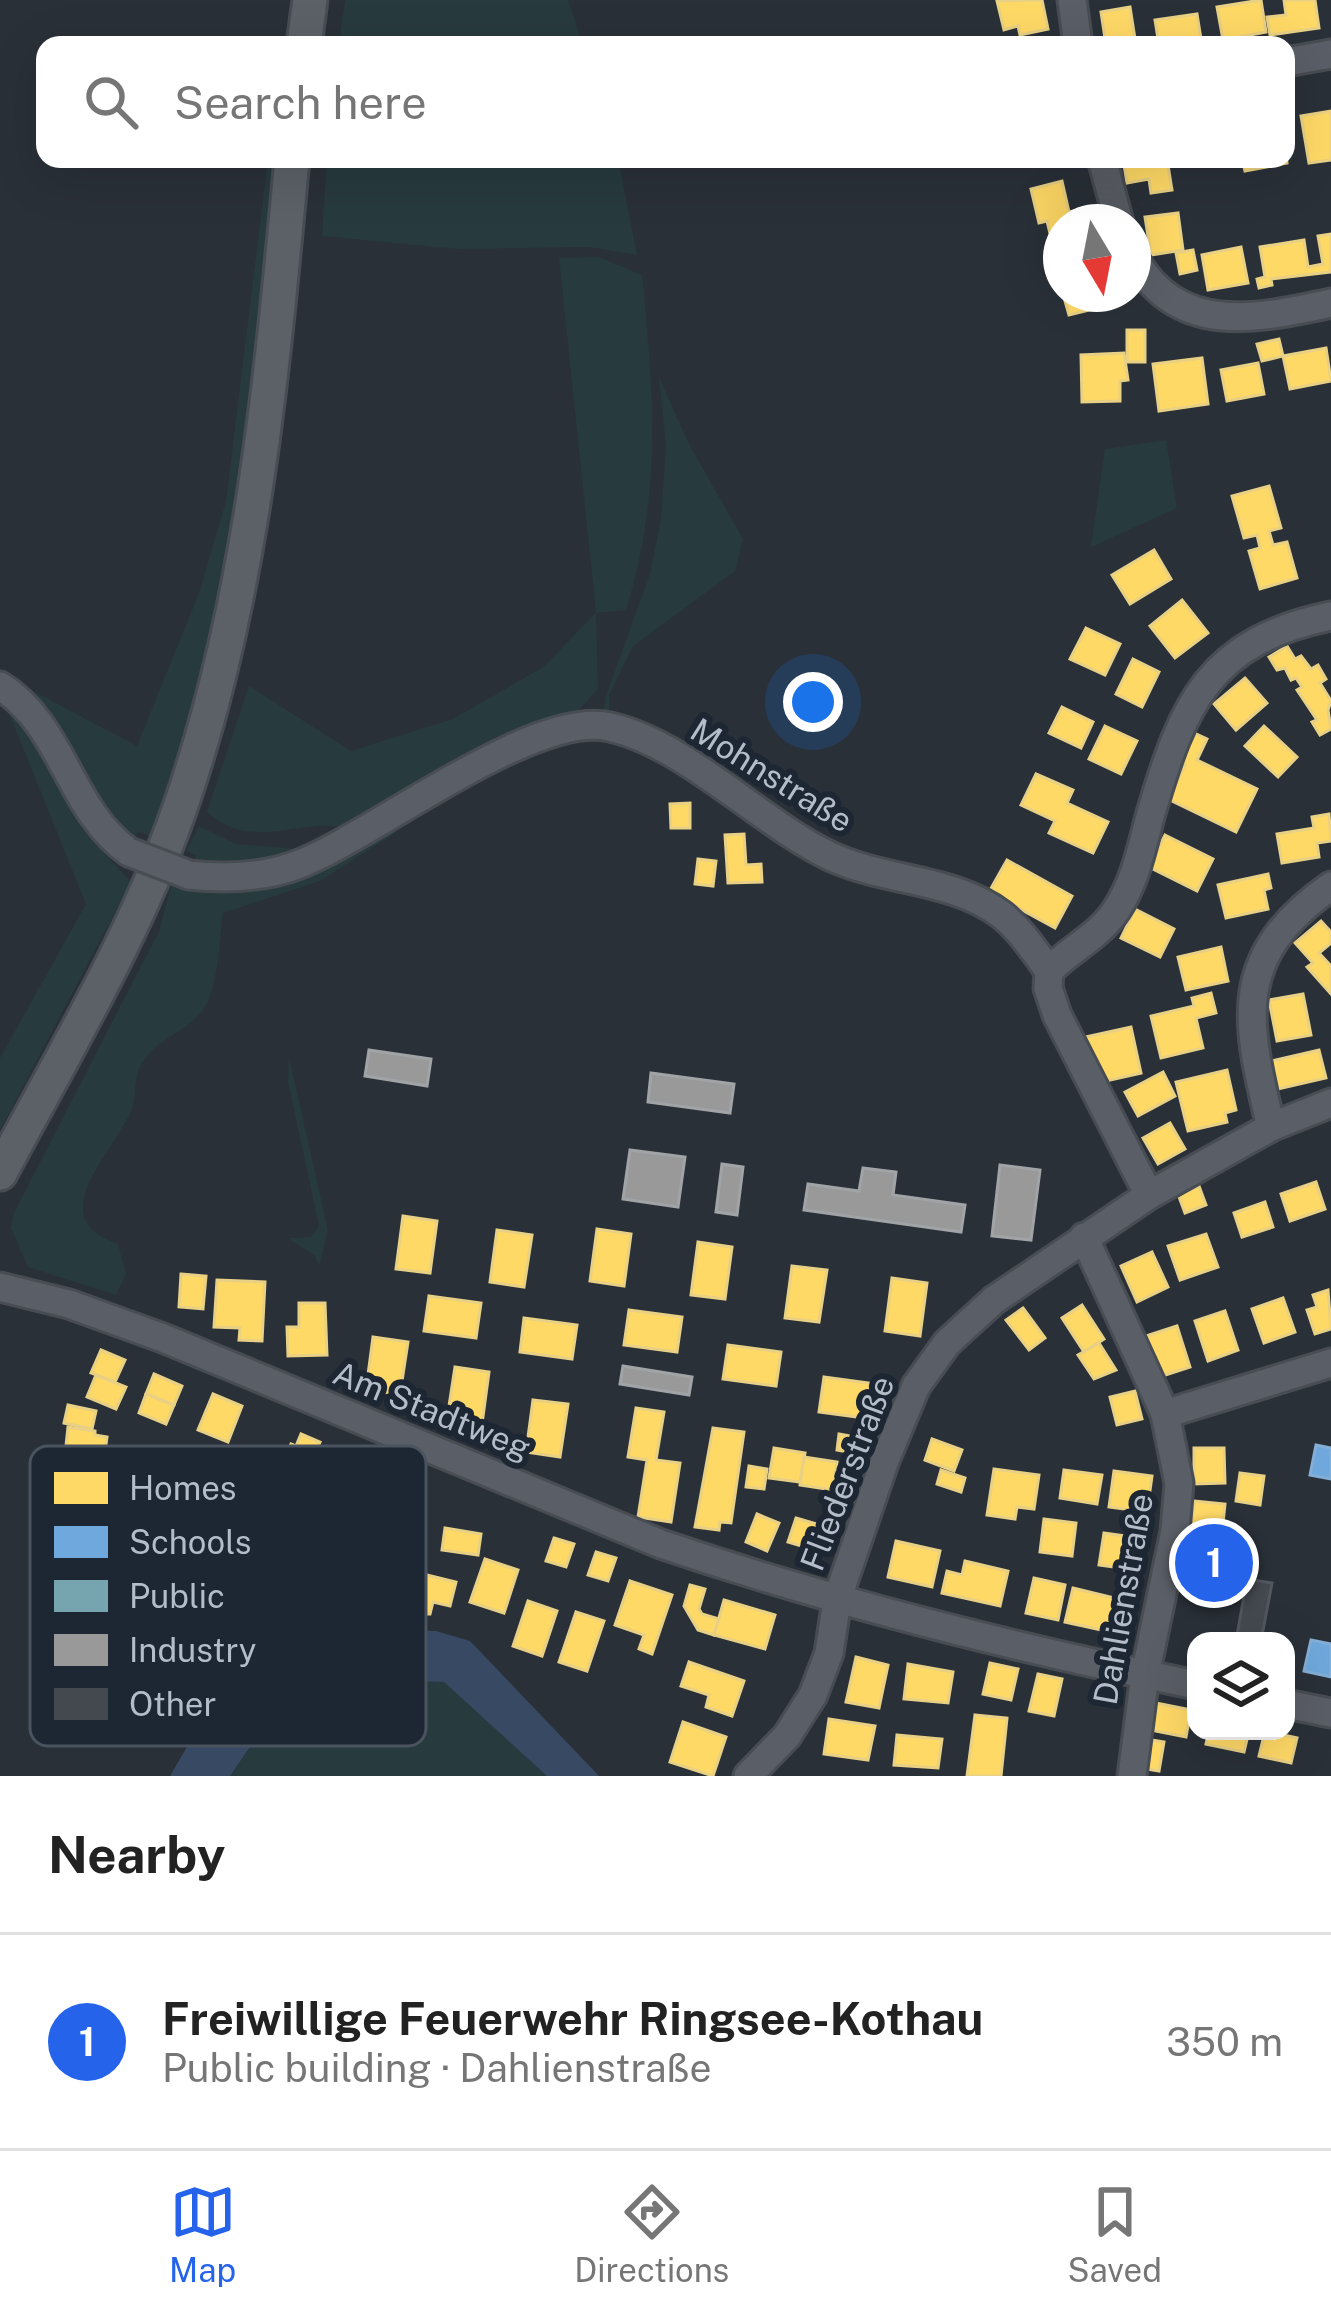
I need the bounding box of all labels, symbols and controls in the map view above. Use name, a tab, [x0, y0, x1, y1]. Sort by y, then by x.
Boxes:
search box	[36, 36, 1295, 168]
icon: search	[78, 69, 144, 135]
text: Search here	[174, 76, 427, 129]
north arrow	[1043, 204, 1151, 312]
your location	[783, 672, 843, 732]
street label: Mohnstraße	[684, 710, 860, 840]
street label: Am Stadtweg	[328, 1353, 536, 1467]
street label: Fliederstraße	[792, 1370, 902, 1576]
legend	[30, 1446, 426, 1746]
text: Homes	[129, 1469, 237, 1507]
street label: Dahlienstraße	[1086, 1491, 1160, 1707]
pin: 1	[1175, 1518, 1253, 1608]
text: Schools	[129, 1523, 251, 1561]
text: Public	[129, 1577, 225, 1615]
text: Industry	[129, 1631, 256, 1669]
map controls	[1187, 1632, 1295, 1740]
button: layers	[1187, 1632, 1295, 1740]
text: Other	[129, 1685, 216, 1723]
text: Nearby	[48, 1825, 225, 1884]
text: Freiwillige Feuerwehr Ringsee-Kothau	[162, 1992, 983, 2045]
text: 1	[79, 2019, 95, 2065]
text: 350 m	[1166, 2019, 1283, 2065]
text: Public building · Dahlienstraße	[162, 2045, 712, 2091]
tab: Map	[169, 2179, 236, 2289]
tab: Directions	[574, 2179, 729, 2289]
tab: Saved	[1068, 2179, 1162, 2289]

